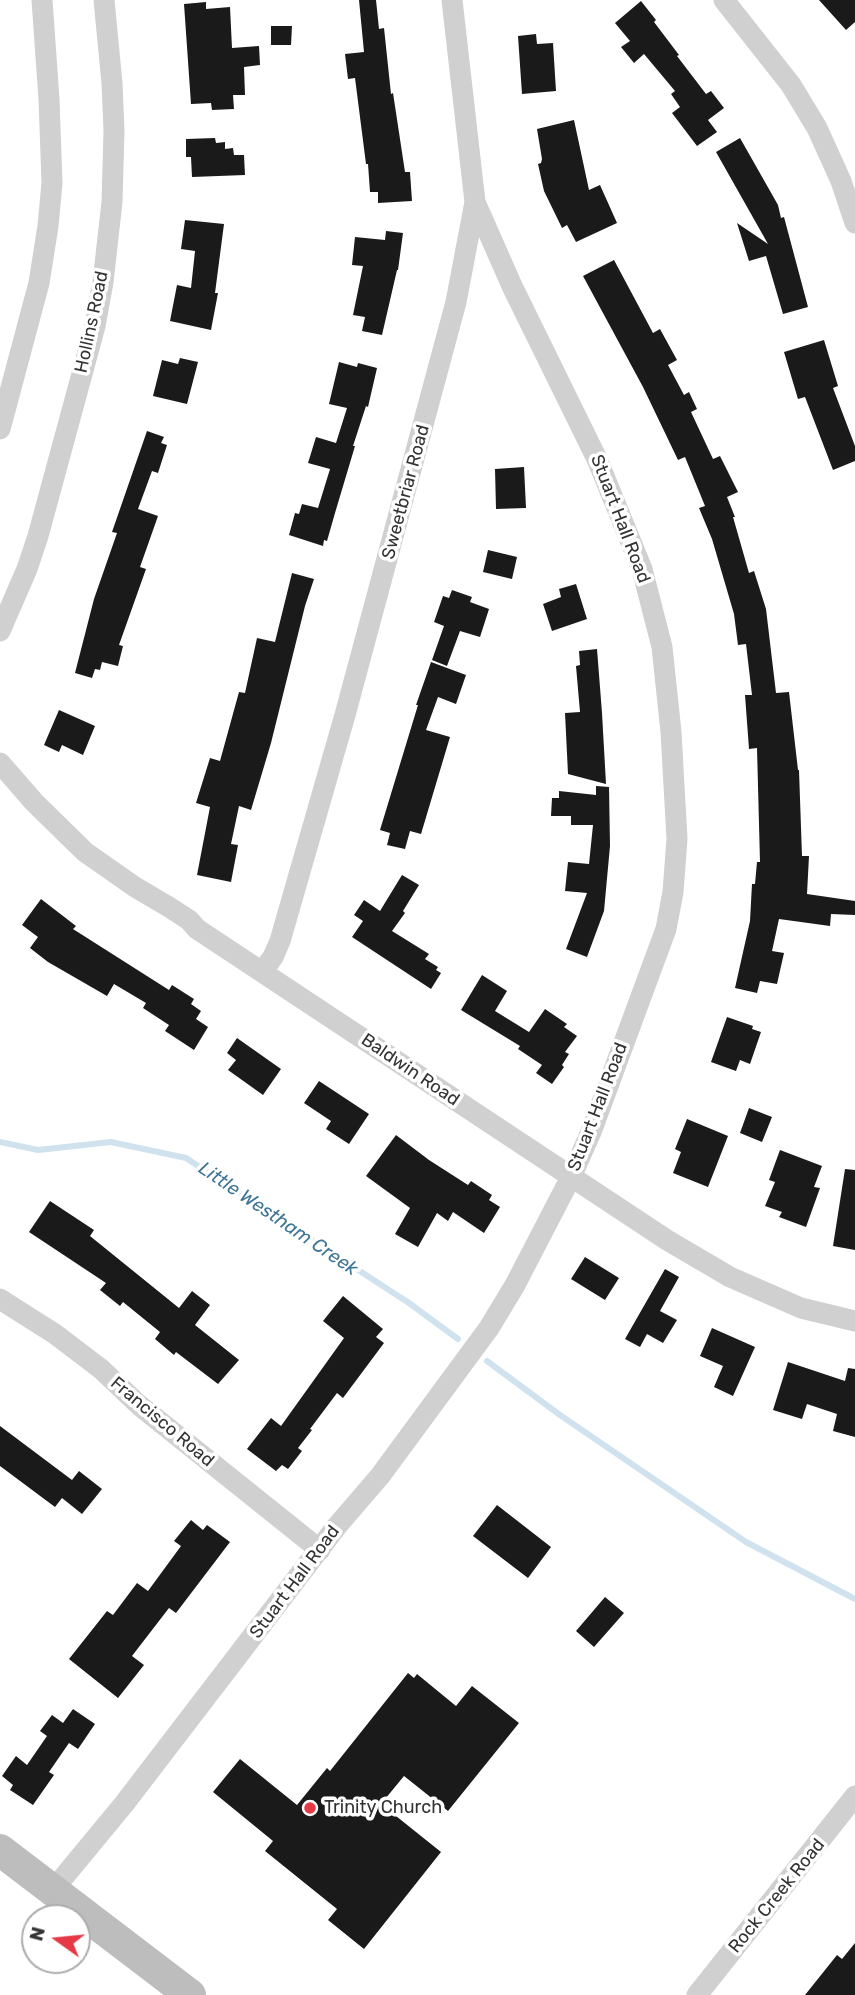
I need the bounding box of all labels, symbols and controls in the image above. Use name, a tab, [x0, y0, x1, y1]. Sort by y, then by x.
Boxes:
street label: Hollins Road	[71, 269, 113, 375]
street label: Sweetbriar Road	[378, 422, 434, 562]
street label: Stuart Hall Road	[586, 452, 654, 586]
street label: Baldwin Road	[357, 1029, 463, 1111]
street label: Stuart Hall Road	[564, 1040, 632, 1174]
water label: Little Westham Creek	[194, 1157, 362, 1281]
street label: Francisco Road	[106, 1372, 218, 1472]
street label: Stuart Hall Road	[245, 1521, 345, 1643]
place label: Trinity Church	[324, 1797, 442, 1819]
marker: Trinity Church	[302, 1800, 318, 1816]
street label: Rock Creek Road	[724, 1834, 830, 1958]
north arrow	[21, 1904, 91, 1974]
text: N	[24, 1924, 50, 1944]

